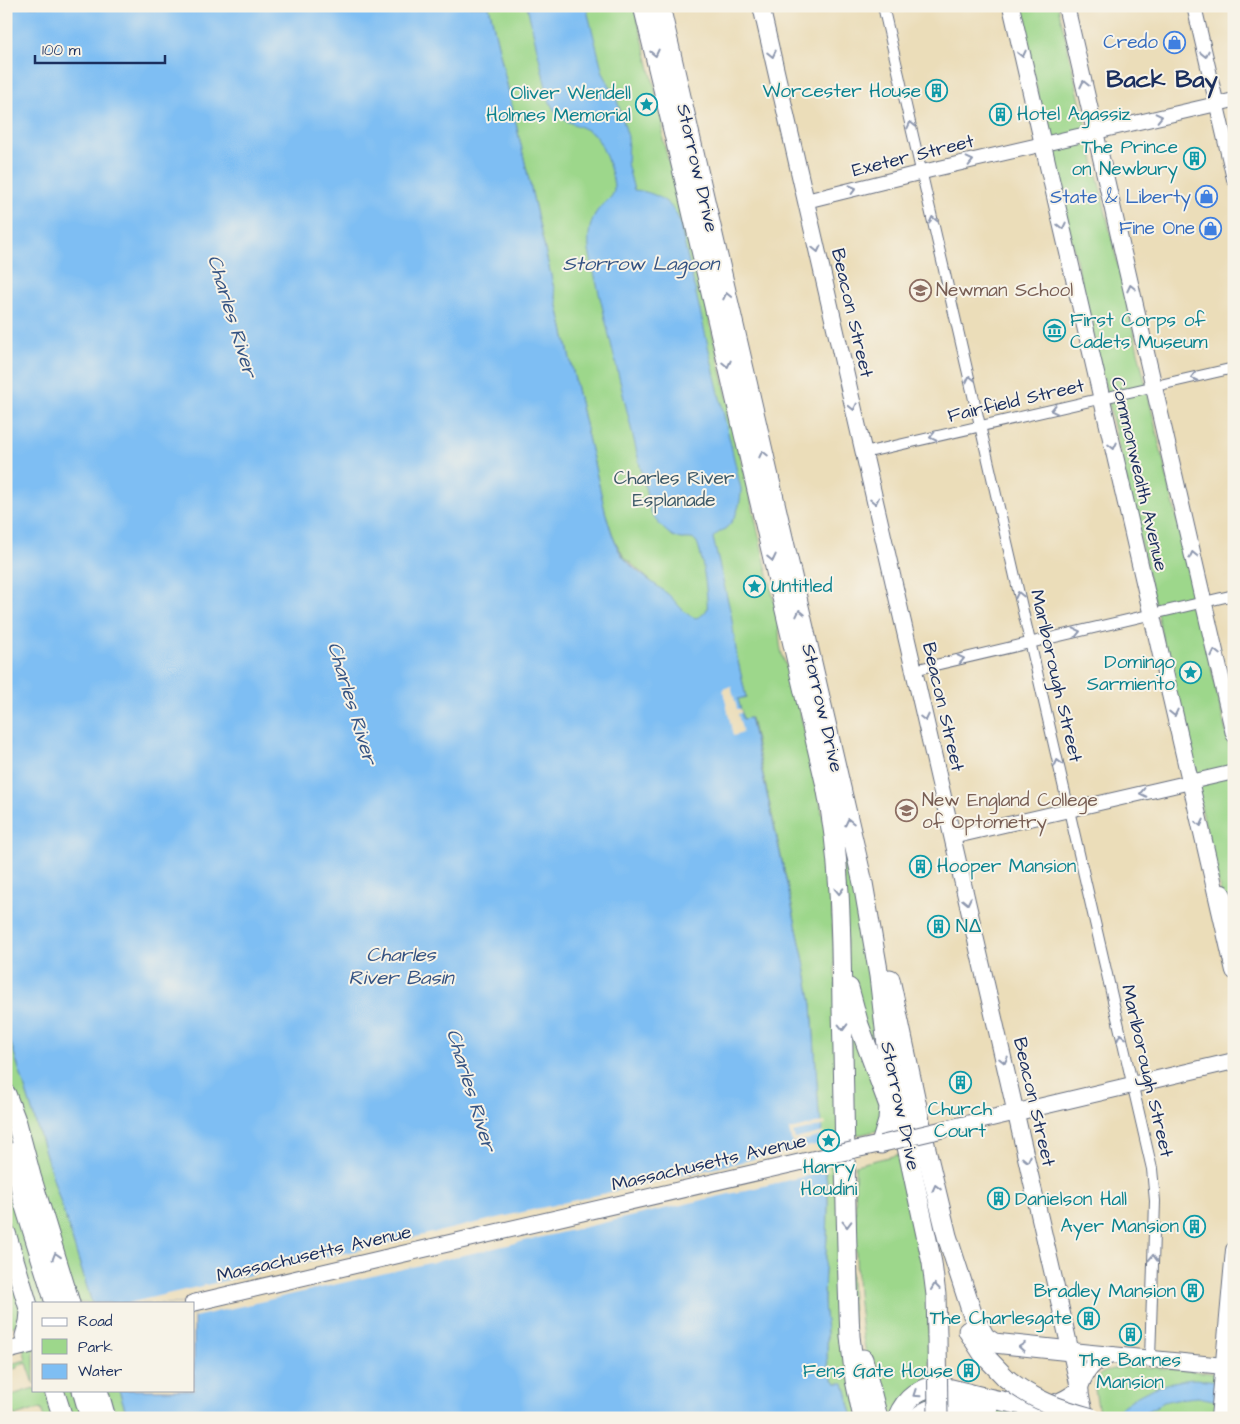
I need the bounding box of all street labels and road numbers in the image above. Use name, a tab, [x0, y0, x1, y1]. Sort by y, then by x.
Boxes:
street label: Storrow Drive	[669, 101, 725, 235]
street label: Exeter Street	[849, 128, 977, 184]
street label: Beacon Street	[824, 246, 880, 381]
street label: Fairfield Street	[945, 372, 1087, 430]
street label: Commonwealth Avenue	[1104, 374, 1174, 574]
street label: Marlborough Street	[1022, 587, 1089, 766]
street label: Beacon Street	[915, 640, 971, 775]
street label: Storrow Drive	[794, 641, 850, 775]
street label: Marlborough Street	[1113, 982, 1180, 1161]
street label: Beacon Street	[1006, 1035, 1062, 1170]
street label: Storrow Drive	[873, 1039, 927, 1173]
street label: Massachusetts Avenue	[609, 1127, 809, 1199]
street label: Massachusetts Avenue	[214, 1218, 414, 1290]

